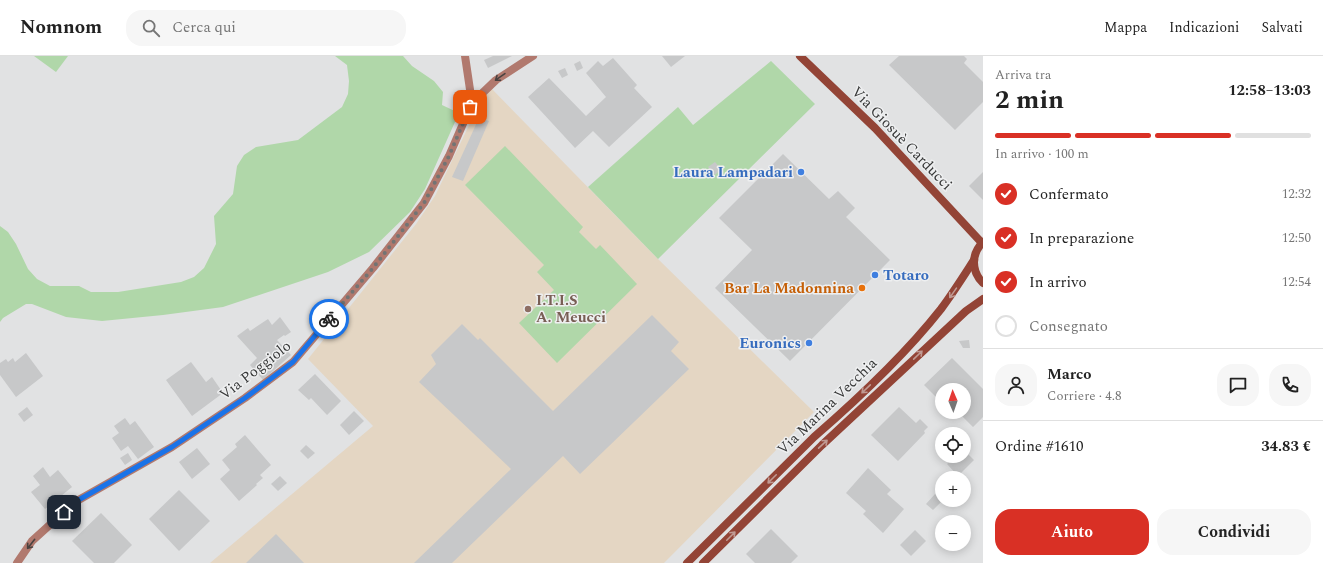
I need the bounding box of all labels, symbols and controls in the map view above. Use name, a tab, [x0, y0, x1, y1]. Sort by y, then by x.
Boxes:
search box	[126, 10, 406, 46]
text: Nomnom	[20, 13, 102, 42]
text: Cerca qui	[172, 16, 236, 39]
icon: search	[140, 17, 162, 39]
text: Mappa	[1104, 17, 1147, 38]
text: Indicazioni	[1169, 17, 1239, 38]
text: Salvati	[1261, 17, 1303, 38]
text: Arriva tra	[995, 65, 1051, 85]
one-way arrow	[495, 73, 506, 81]
text: 12:58–13:03	[1228, 79, 1311, 102]
text: 2 min	[995, 80, 1064, 120]
street label: Via Giosuè Carducci	[846, 81, 958, 196]
pin	[453, 90, 487, 124]
icon: bag	[459, 96, 481, 118]
text: In arrivo · 100 m	[995, 144, 1089, 164]
place label: Laura Lampadari	[673, 161, 793, 184]
marker: Laura Lampadari	[796, 167, 806, 177]
icon: check	[995, 183, 1017, 205]
text: Confermato	[1029, 183, 1109, 206]
text: 12:32	[1282, 184, 1311, 204]
icon: check	[995, 227, 1017, 249]
text: In preparazione	[1029, 227, 1134, 250]
text: 12:50	[1282, 228, 1311, 248]
place label: Totaro	[883, 264, 929, 287]
marker: Totaro	[870, 270, 880, 280]
icon: check	[995, 271, 1017, 293]
text: In arrivo	[1029, 271, 1087, 294]
text: 12:54	[1282, 272, 1311, 292]
place label: Bar La Madonnina	[724, 277, 854, 300]
marker: Bar La Madonnina	[857, 283, 867, 293]
one-way arrow	[949, 287, 957, 298]
place label: I.T.I.S A. Meucci	[536, 289, 606, 329]
courier	[309, 299, 349, 339]
marker: I.T.I.S A. Meucci	[523, 304, 533, 314]
icon: bike	[318, 308, 340, 330]
text: Consegnato	[1029, 315, 1108, 338]
place label: Euronics	[739, 332, 801, 355]
street label: Via Poggiolo	[214, 335, 296, 406]
marker: Euronics	[804, 338, 814, 348]
one-way arrow	[913, 350, 923, 360]
street label: Via Marina Vecchia	[772, 352, 883, 460]
text: Marco	[1047, 363, 1091, 386]
button: person	[995, 364, 1037, 406]
button: chat	[1217, 364, 1259, 406]
button: phone	[1269, 364, 1311, 406]
north arrow	[935, 383, 971, 419]
map controls	[935, 383, 971, 551]
one-way arrow	[861, 384, 871, 394]
text: Corriere · 4.8	[1047, 386, 1122, 406]
button: locate	[935, 427, 971, 463]
text: Ordine #1610	[995, 435, 1083, 458]
text: 34.83 €	[1261, 435, 1311, 458]
one-way arrow	[818, 439, 828, 449]
button: +	[935, 471, 971, 507]
one-way arrow	[767, 474, 777, 484]
pin	[47, 495, 81, 529]
icon: home	[53, 501, 75, 523]
button: Aiuto	[995, 509, 1149, 555]
button: Condividi	[1157, 509, 1311, 555]
button: −	[935, 515, 971, 551]
one-way arrow	[725, 531, 735, 541]
one-way arrow	[27, 538, 35, 549]

